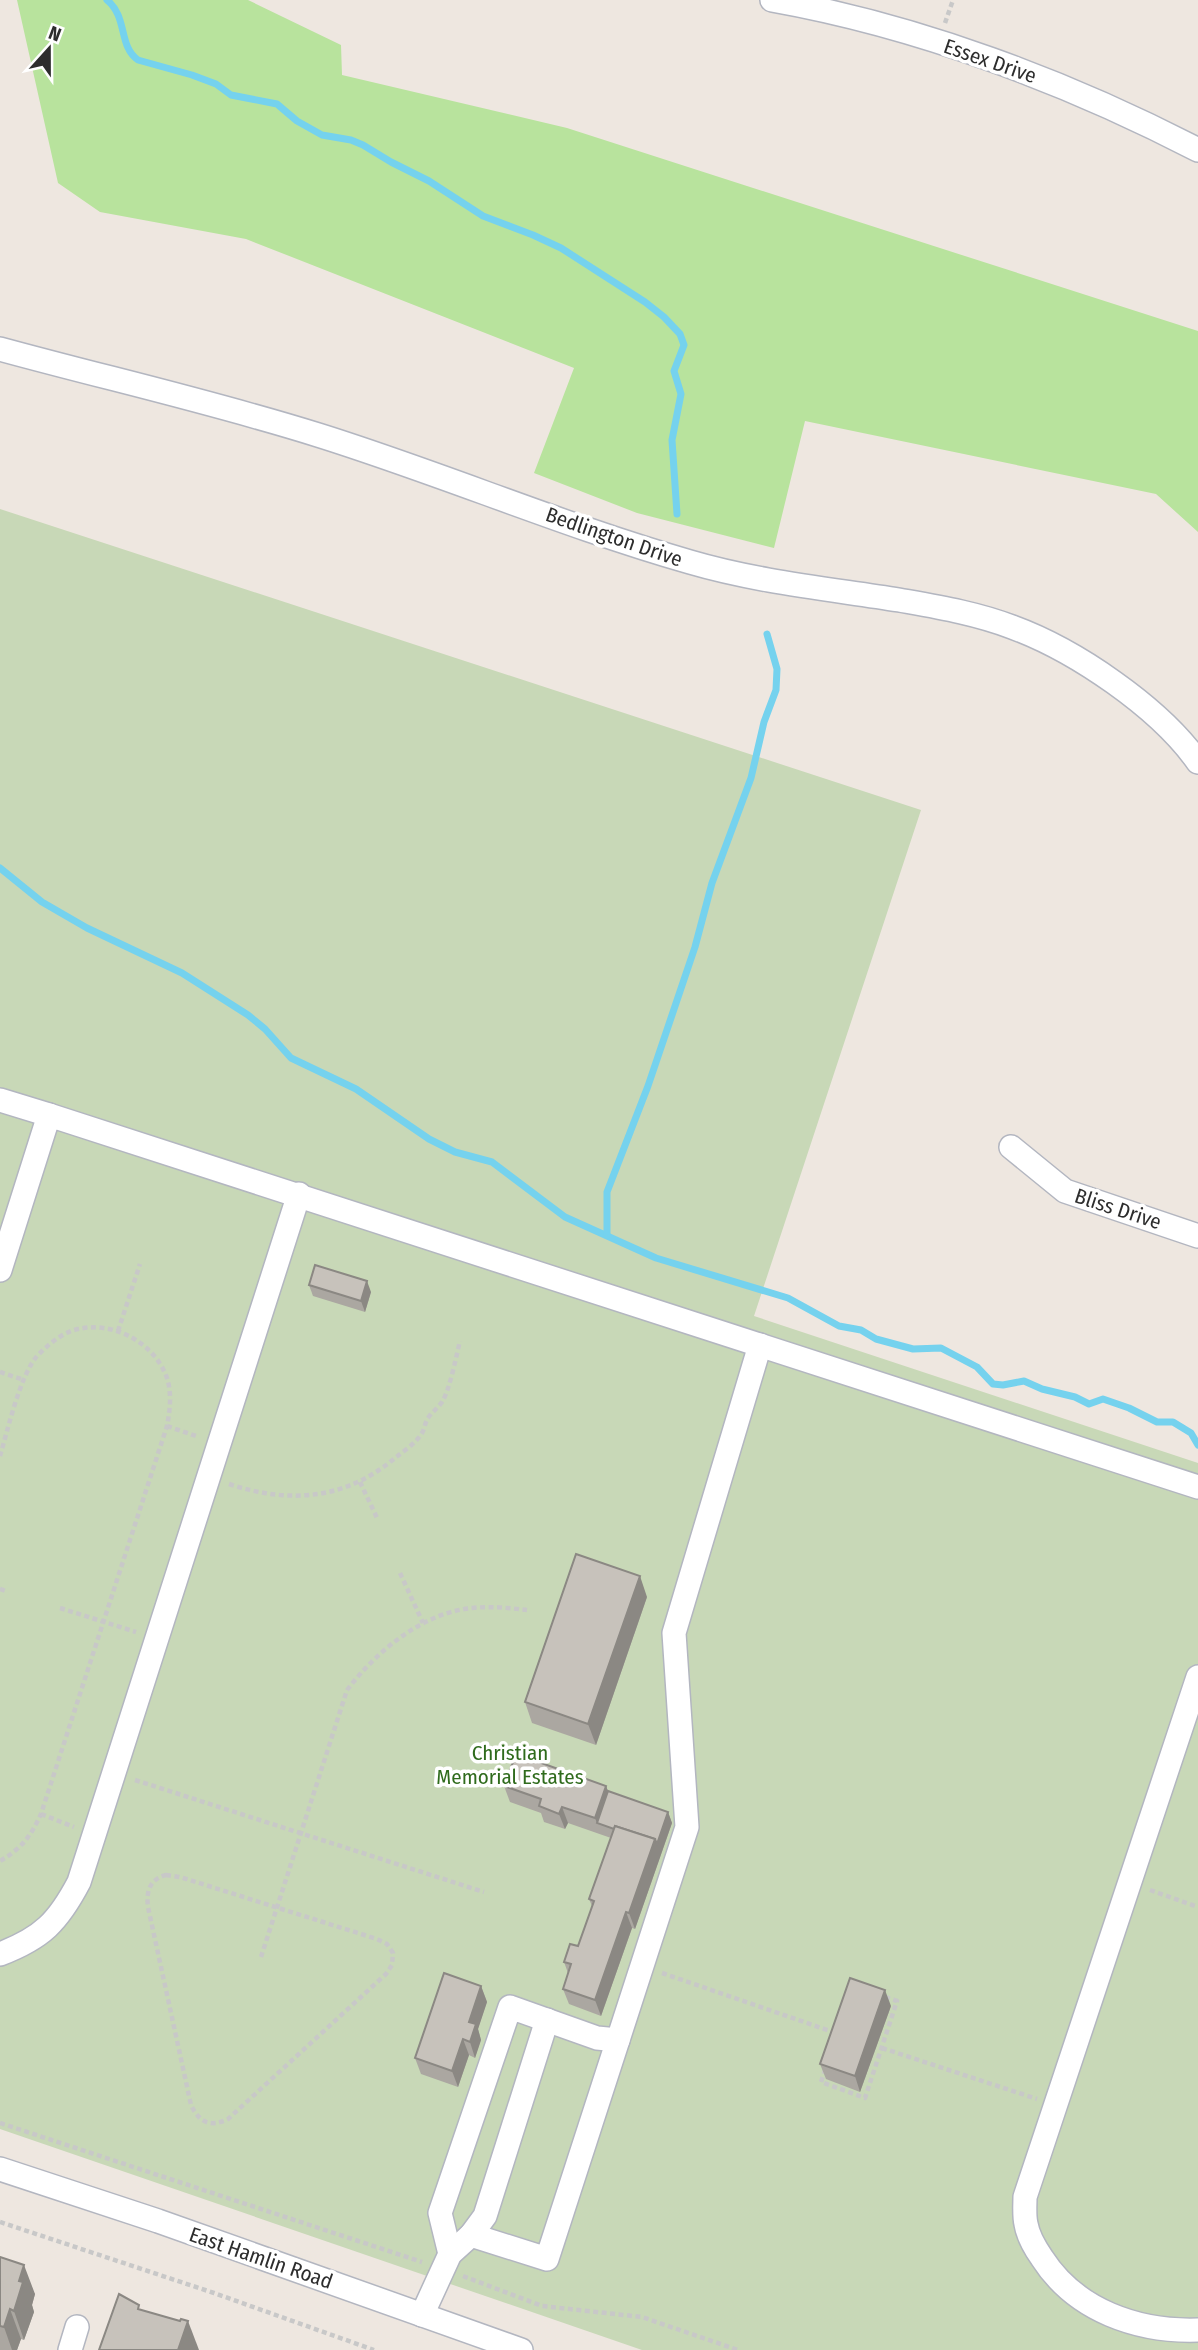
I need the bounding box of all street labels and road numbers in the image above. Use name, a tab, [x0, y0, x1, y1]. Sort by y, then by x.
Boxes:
street label: Essex Drive	[940, 33, 1040, 89]
street label: Bedlington Drive	[542, 501, 686, 573]
street label: Bliss Drive	[1071, 1183, 1165, 1235]
street label: East Hamlin Road	[186, 2221, 336, 2295]

